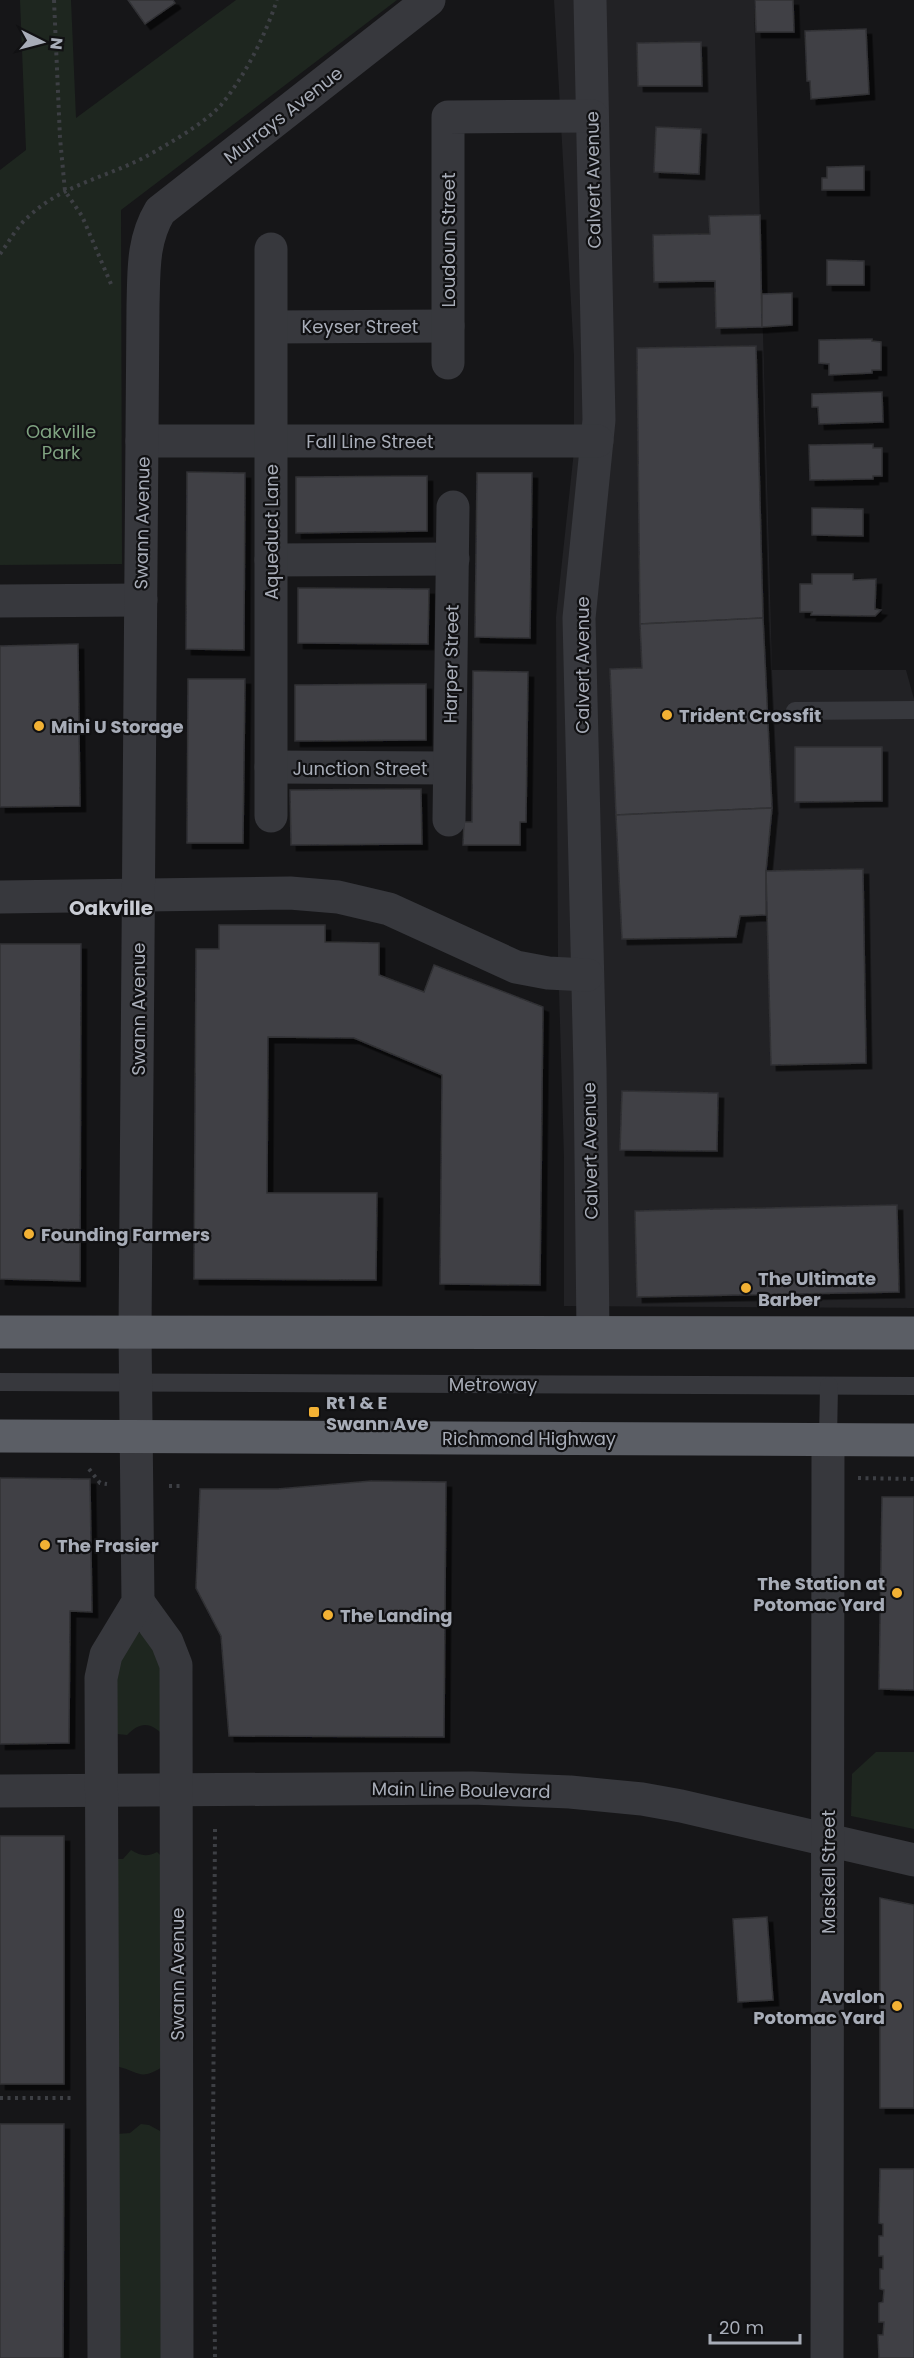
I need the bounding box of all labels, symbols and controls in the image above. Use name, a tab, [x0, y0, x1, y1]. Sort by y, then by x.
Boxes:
north arrow	[12, 12, 72, 72]
text: N	[44, 36, 68, 51]
street label: Murrays Avenue	[218, 61, 348, 169]
street label: Calvert Avenue	[579, 111, 607, 249]
street label: Loudoun Street	[436, 172, 461, 308]
street label: Keyser Street	[302, 314, 418, 339]
park label: Oakville Park	[26, 419, 96, 465]
street label: Fall Line Street	[306, 429, 434, 454]
street label: Swann Avenue	[128, 456, 156, 590]
street label: Aqueduct Lane	[259, 464, 284, 600]
street label: Calvert Avenue	[570, 596, 595, 734]
street label: Harper Street	[437, 604, 465, 724]
place label: Trident Crossfit	[679, 703, 821, 728]
marker: Trident Crossfit	[660, 708, 674, 722]
place label: Mini U Storage	[51, 714, 184, 739]
marker: Mini U Storage	[32, 719, 46, 733]
street label: Junction Street	[292, 756, 428, 781]
district label: Oakville	[69, 894, 153, 922]
street label: Swann Avenue	[126, 943, 151, 1075]
street label: Calvert Avenue	[576, 1082, 604, 1220]
place label: Founding Farmers	[41, 1222, 210, 1247]
marker: Founding Farmers	[22, 1227, 36, 1241]
place label: The Ultimate Barber	[758, 1266, 876, 1312]
marker: The Ultimate Barber	[739, 1281, 753, 1295]
street label: Metroway	[449, 1372, 537, 1397]
place label: Rt 1 & E Swann Ave	[326, 1390, 429, 1436]
marker: Rt 1 & E Swann Ave	[307, 1405, 321, 1419]
street label: Richmond Highway	[442, 1426, 616, 1451]
place label: The Frasier	[57, 1533, 159, 1558]
marker: The Frasier	[38, 1538, 52, 1552]
place label: The Station at Potomac Yard	[753, 1571, 885, 1617]
marker: The Station at Potomac Yard	[890, 1586, 904, 1600]
place label: The Landing	[340, 1603, 453, 1628]
marker: The Landing	[321, 1608, 335, 1622]
street label: Main Line Boulevard	[371, 1776, 551, 1804]
street label: Maskell Street	[816, 1810, 841, 1934]
street label: Swann Avenue	[165, 1908, 190, 2040]
place label: Avalon Potomac Yard	[753, 1984, 885, 2030]
marker: Avalon Potomac Yard	[890, 1999, 904, 2013]
scale bar	[710, 2307, 800, 2345]
text: 20 m	[719, 2315, 764, 2340]

